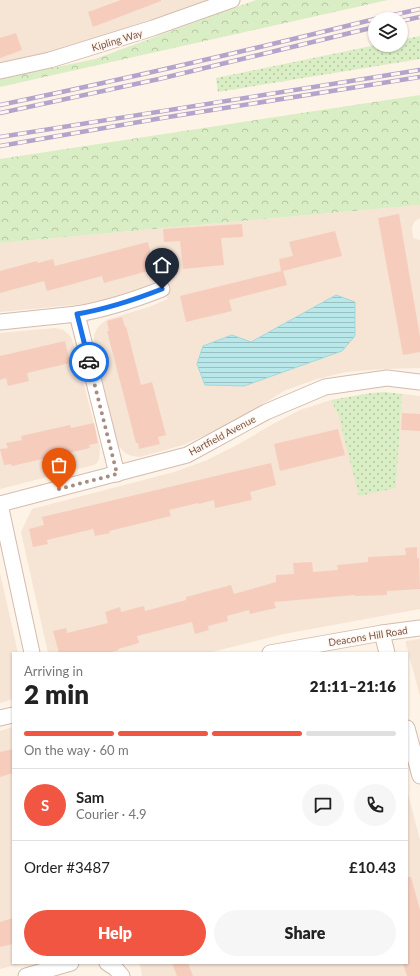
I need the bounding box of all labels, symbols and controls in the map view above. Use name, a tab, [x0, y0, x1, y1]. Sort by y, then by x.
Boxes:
map controls	[368, 12, 408, 52]
button: layers	[368, 12, 408, 52]
street label: Kipling Way	[90, 26, 145, 53]
pin	[145, 248, 179, 289]
icon: home	[151, 254, 173, 276]
courier	[69, 342, 109, 382]
icon: car	[78, 351, 100, 373]
street label: Hartfield Avenue	[187, 412, 257, 458]
pin	[42, 448, 76, 489]
icon: bag	[48, 454, 70, 476]
street label: Deacons Hill Road	[328, 624, 408, 648]
text: Arriving in	[24, 663, 83, 679]
text: 21:11–21:16	[310, 677, 396, 695]
text: 2 min	[24, 678, 89, 710]
text: On the way · 60 m	[24, 742, 129, 758]
button: chat	[302, 784, 344, 826]
button: phone	[354, 784, 396, 826]
text: Sam	[76, 788, 104, 806]
text: S	[41, 796, 49, 814]
text: Courier · 4.9	[76, 806, 147, 822]
text: Order #3487	[24, 858, 110, 876]
text: £10.43	[349, 858, 396, 876]
button: Help	[24, 910, 206, 956]
button: Share	[214, 910, 396, 956]

